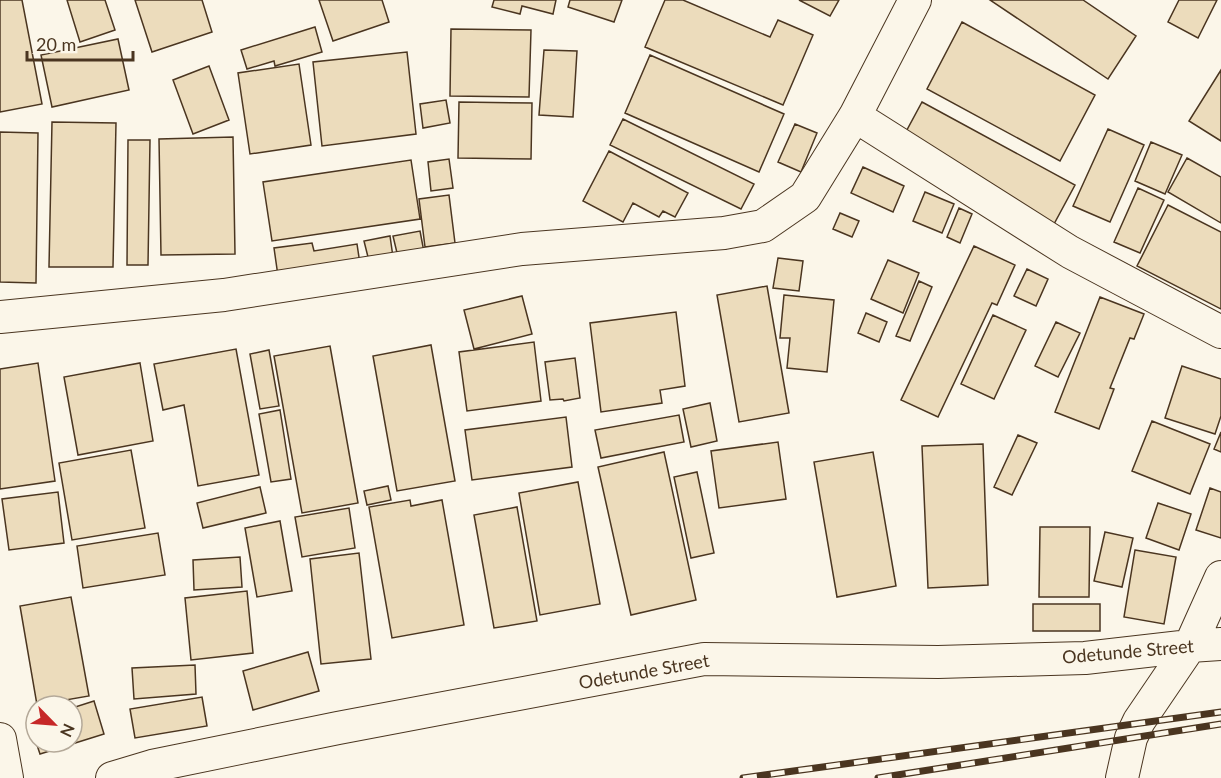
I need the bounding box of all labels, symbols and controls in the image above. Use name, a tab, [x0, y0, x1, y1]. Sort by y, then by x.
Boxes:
scale bar	[27, 24, 134, 62]
text: 20 m	[36, 33, 76, 55]
street label: Odetunde Street	[1061, 634, 1195, 668]
street label: Odetunde Street	[577, 649, 711, 693]
north arrow	[24, 694, 84, 754]
text: N	[57, 721, 79, 740]

